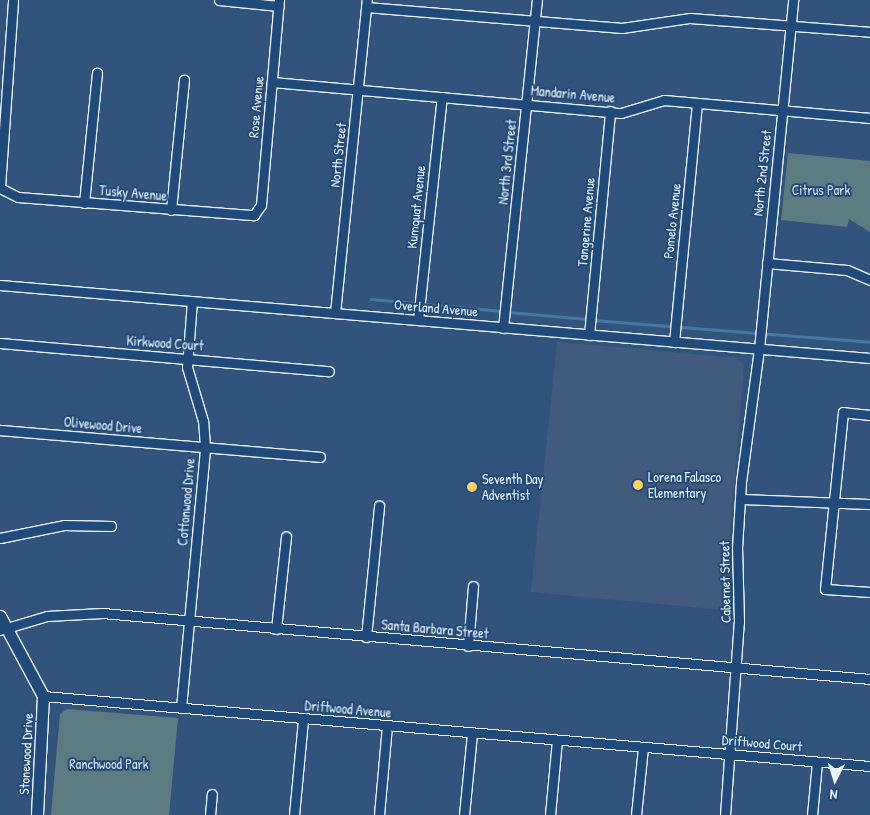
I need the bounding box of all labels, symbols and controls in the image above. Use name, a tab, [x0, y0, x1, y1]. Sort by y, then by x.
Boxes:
street label: Rose Avenue	[245, 76, 267, 138]
street label: Mandarin Avenue	[530, 82, 616, 106]
street label: North 3rd Street	[494, 119, 520, 205]
street label: North Street	[326, 122, 350, 188]
street label: North 2nd Street	[749, 129, 775, 217]
street label: Kumquat Avenue	[403, 165, 429, 249]
street label: Tangerine Avenue	[574, 177, 598, 267]
street label: Tusky Avenue	[98, 182, 168, 204]
park label: Citrus Park	[792, 182, 850, 198]
street label: Pomelo Avenue	[660, 183, 684, 259]
street label: Overland Avenue	[393, 296, 479, 320]
street label: Kirkwood Court	[126, 332, 204, 354]
street label: Olivewood Drive	[63, 413, 143, 437]
street label: Cottonwood Drive	[174, 458, 198, 546]
place label: Lorena Falasco Elementary	[648, 469, 721, 502]
place label: Seventh Day Adventist	[482, 471, 543, 504]
marker: Lorena Falasco Elementary	[632, 479, 644, 491]
marker: Seventh Day Adventist	[466, 481, 478, 493]
street label: Cabernet Street	[716, 541, 734, 623]
street label: Santa Barbara Street	[381, 616, 489, 642]
street label: Driftwood Avenue	[304, 697, 392, 721]
street label: Stonewood Drive	[15, 713, 37, 795]
street label: Driftwood Court	[721, 731, 803, 755]
north arrow	[810, 755, 860, 805]
park label: Ranchwood Park	[69, 756, 149, 772]
text: N	[829, 786, 838, 805]

